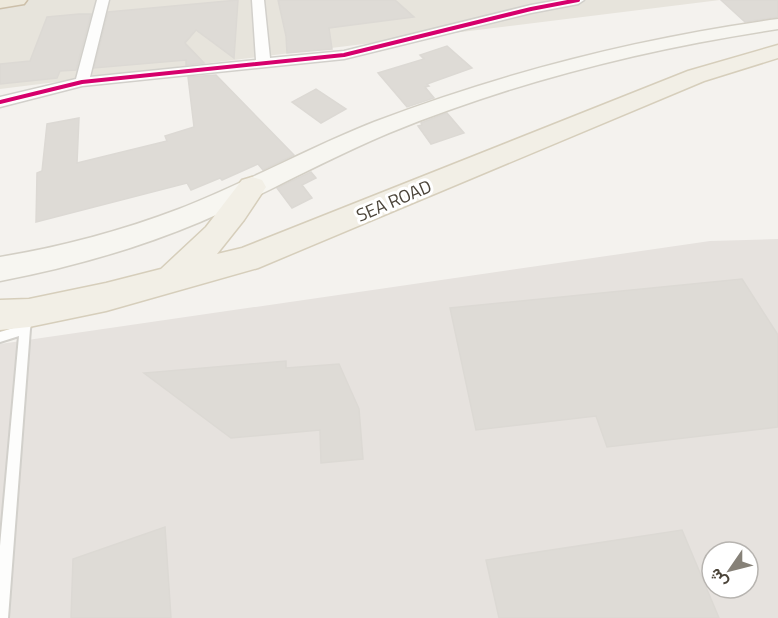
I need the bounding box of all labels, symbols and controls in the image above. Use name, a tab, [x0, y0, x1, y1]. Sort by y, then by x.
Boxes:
street label: SEA ROAD	[352, 173, 436, 228]
north arrow	[700, 540, 760, 600]
text: ش	[702, 564, 733, 593]

